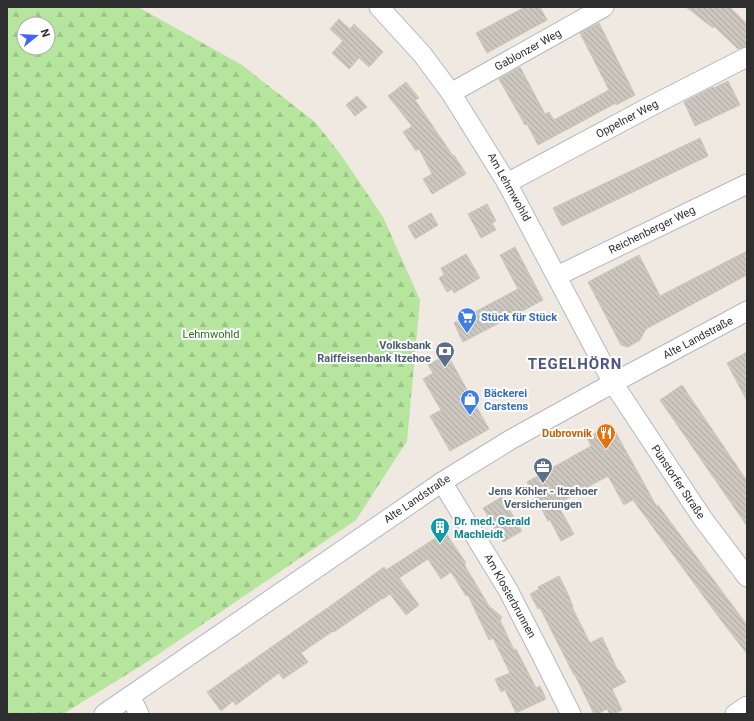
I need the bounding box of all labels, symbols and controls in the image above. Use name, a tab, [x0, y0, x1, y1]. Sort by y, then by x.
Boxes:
north arrow	[16, 16, 56, 56]
street label: Gablonzer Weg	[493, 26, 563, 74]
text: N	[38, 27, 52, 39]
street label: Oppelner Weg	[594, 97, 660, 141]
street label: Am Lehmwohld	[485, 150, 533, 224]
street label: Reichenberger Weg	[607, 203, 697, 257]
supermarket icon: Stück für Stück	[456, 306, 478, 334]
place label: Stück für Stück	[481, 311, 557, 324]
street label: Alte Landstraße	[661, 314, 735, 362]
park label: Lehmwohld	[183, 328, 239, 341]
place label: Volksbank Raiffeisenbank Itzehoe	[317, 339, 431, 365]
bank icon: Volksbank Raiffeisenbank Itzehoe	[434, 340, 456, 368]
district label: TEGELHÖRN	[528, 355, 622, 373]
place label: Bäckerei Carstens	[484, 387, 529, 413]
shop icon: Bäckerei Carstens	[459, 388, 481, 416]
restaurant icon: Dubrovnik	[595, 422, 617, 450]
place label: Dubrovnik	[542, 427, 592, 440]
street label: Pünstorfer Straße	[648, 443, 708, 522]
office icon: Jens Köhler - Itzehoer Versicherungen	[532, 456, 554, 484]
street label: Alte Landstraße	[381, 472, 453, 526]
place label: Jens Köhler - Itzehoer Versicherungen	[488, 485, 598, 511]
place label: Dr. med. Gerald Machleidt	[454, 515, 530, 541]
building icon: Dr. med. Gerald Machleidt	[429, 516, 451, 544]
street label: Am Klosterbrunnen	[481, 552, 539, 640]

